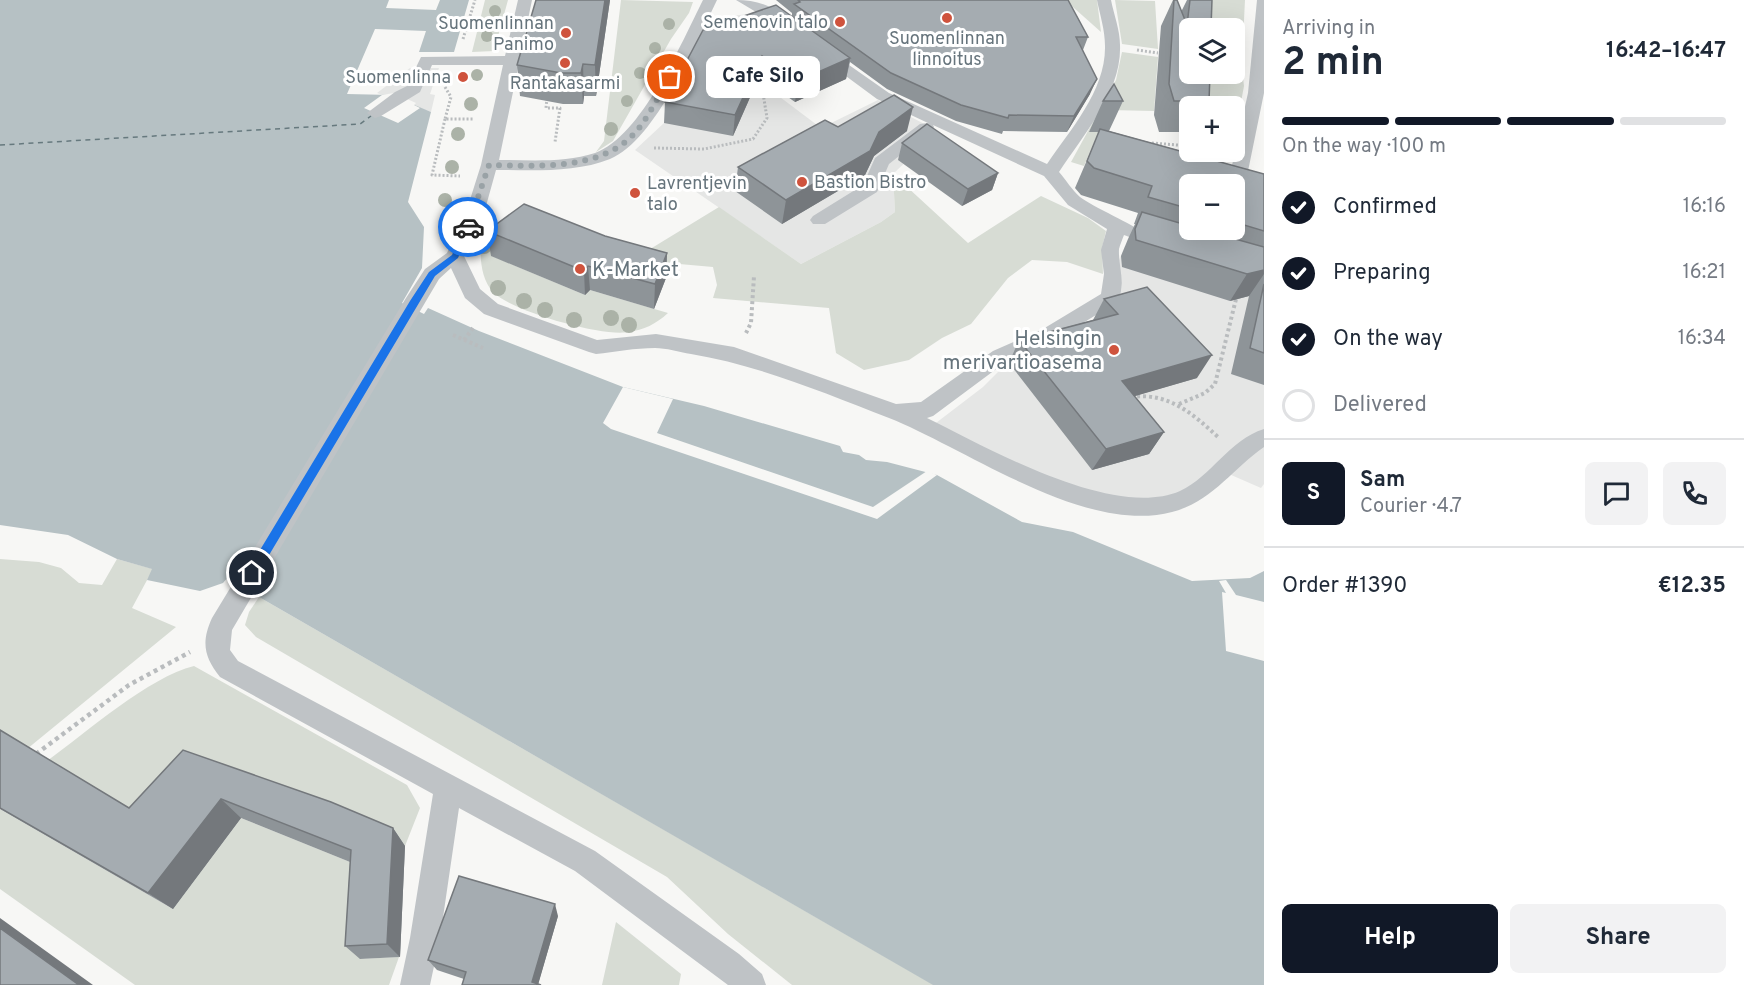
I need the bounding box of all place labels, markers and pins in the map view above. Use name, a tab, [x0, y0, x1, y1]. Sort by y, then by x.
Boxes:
marker: Suomenlinnan linnoitus	[940, 11, 954, 25]
place label: Semenovin talo	[703, 12, 828, 35]
place label: Suomenlinnan Panimo	[438, 13, 554, 57]
marker: Semenovin talo	[833, 15, 847, 29]
marker: Suomenlinnan Panimo	[559, 26, 573, 40]
place label: Suomenlinnan linnoitus	[889, 28, 1005, 72]
pin	[644, 51, 695, 102]
marker: Rantakasarmi	[558, 56, 572, 70]
callout: Cafe Silo	[706, 56, 820, 98]
place label: Suomenlinna	[345, 67, 451, 90]
marker: Suomenlinna	[456, 70, 470, 84]
place label: Rantakasarmi	[510, 73, 620, 96]
place label: Bastion Bistro	[814, 172, 926, 195]
place label: Lavrentjevin talo	[647, 173, 747, 217]
marker: Bastion Bistro	[795, 175, 809, 189]
marker: Lavrentjevin talo	[628, 186, 642, 200]
place label: K-Market	[592, 257, 679, 284]
marker: K-Market	[573, 262, 587, 276]
place label: Helsingin merivartioasema	[943, 326, 1102, 377]
marker: Helsingin merivartioasema	[1107, 343, 1121, 357]
pin	[226, 547, 277, 598]

